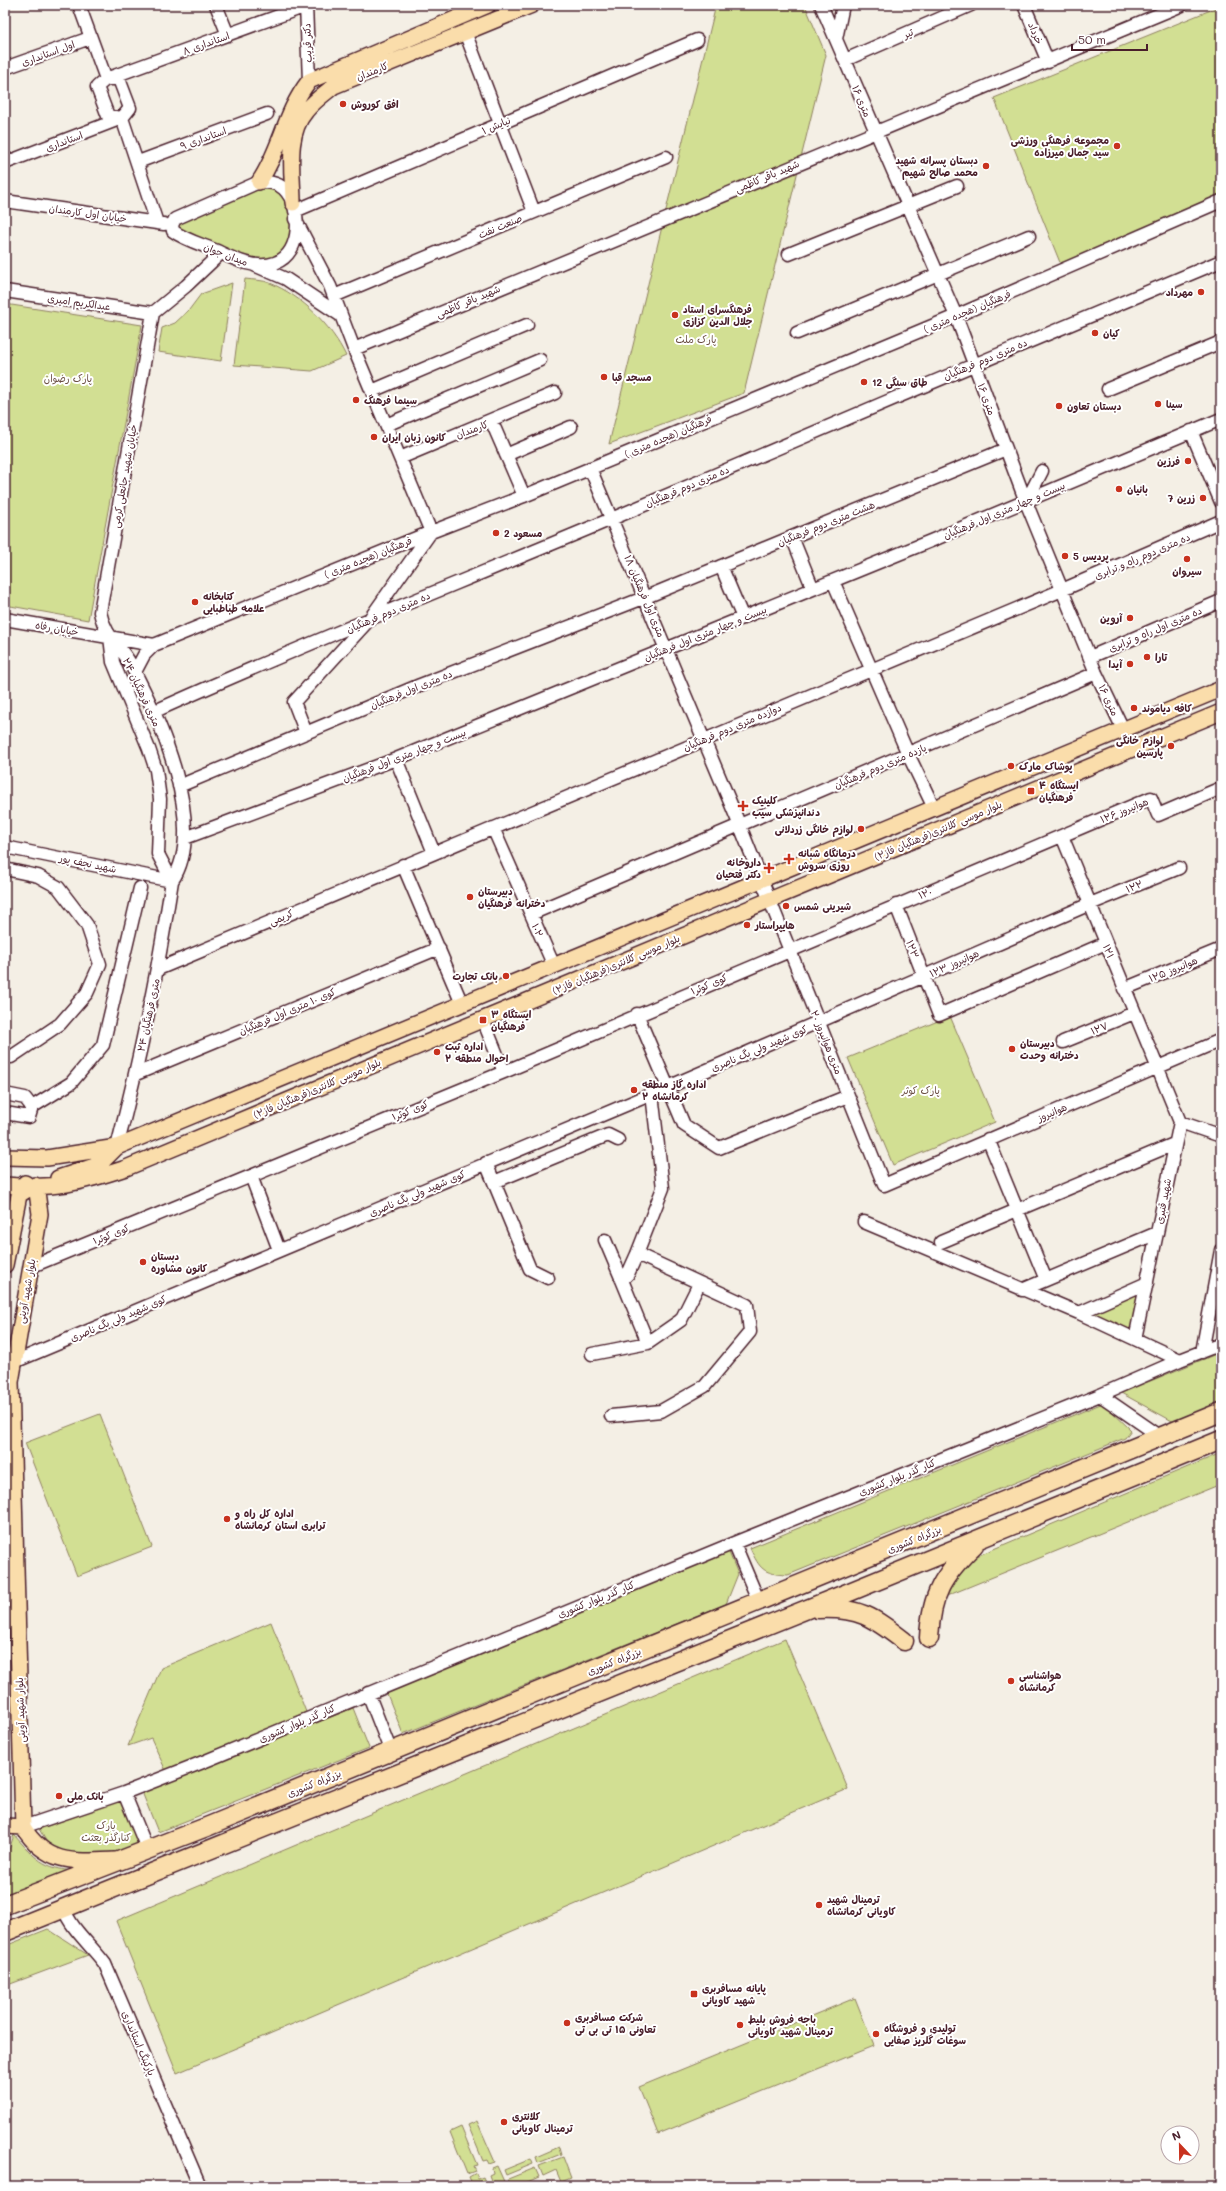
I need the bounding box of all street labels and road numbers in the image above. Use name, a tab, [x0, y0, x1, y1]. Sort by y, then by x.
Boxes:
street label: خرداد	[1025, 20, 1047, 46]
street label: دکتر قریب	[299, 23, 315, 63]
street label: تیر	[900, 25, 916, 42]
street label: استانداری ۸	[181, 28, 231, 58]
street label: اول استانداری	[19, 37, 77, 69]
street label: کارمندان	[354, 58, 390, 84]
street label: ۱۶ متری	[849, 83, 875, 119]
street label: نیایش ۱	[480, 113, 513, 137]
street label: استانداری ۹	[178, 123, 228, 153]
street label: استانداری	[43, 127, 85, 155]
street label: شهید باقر کاظمی	[733, 156, 802, 197]
street label: خیابان اول کارمندان	[48, 201, 128, 225]
street label: صنعت نفت	[476, 211, 524, 241]
street label: میدان جوان	[202, 239, 250, 269]
street label: شهید باقر کاظمی	[434, 281, 503, 322]
street label: فرهنگیان (هجده متری )	[921, 286, 1013, 336]
street label: عبدالکریم امیری	[47, 291, 111, 314]
street label: ده متری دوم فرهنگیان	[941, 335, 1030, 385]
street label: ۱۶ متری	[975, 381, 999, 417]
street label: فرهنگیان (هجده متری )	[622, 411, 714, 461]
street label: کارمندان	[454, 417, 490, 441]
street label: خیابان شهید جانعلی کرمی	[108, 423, 141, 529]
street label: ده متری دوم فرهنگیان	[643, 462, 732, 512]
street label: بیست و چهار متری اول فرهنگیان	[941, 478, 1067, 542]
street label: هشت متری دوم فرهنگیان	[775, 497, 878, 551]
street label: ده متری دوم راه و ترابری	[1092, 529, 1193, 584]
street label: فرهنگیان (هجده متری )	[322, 533, 414, 581]
street label: ۱۸ متری اول فرهنگیان	[621, 553, 669, 639]
street label: ده متری دوم فرهنگیان	[344, 588, 433, 638]
street label: بیست و چهار متری اول فرهنگیان	[642, 602, 769, 664]
street label: ده متری اول راه و ترابری	[1106, 603, 1204, 655]
street label: خیابان رفاه	[34, 617, 80, 639]
street label: ۲۴ متری فرهنگیان	[120, 655, 164, 729]
street label: ده متری اول فرهنگیان	[368, 666, 454, 712]
street label: ۱۶ متری	[1096, 682, 1122, 718]
street label: دوازده متری دوم فرهنگیان	[681, 700, 784, 756]
street label: بیست و چهار متری اول فرهنگیان	[340, 725, 468, 785]
street label: یازده متری دوم فرهنگیان	[832, 740, 929, 794]
street label: هوانیروز ۱۲۶	[1098, 794, 1150, 826]
street label: بلوار موسی کلانتری(فرهنگیان فاز۲)	[872, 797, 1004, 864]
street label: شهید نجف پور	[57, 850, 118, 876]
street label: ۱۲۲	[1123, 876, 1145, 896]
street label: ۱۲۰	[916, 884, 934, 902]
street label: کریمی	[267, 906, 296, 929]
street label: ۱۰۲	[529, 921, 547, 939]
street label: بلوار موسی کلانتری(فرهنگیان فاز۲)	[550, 931, 682, 998]
street label: ۱۲۳	[903, 938, 923, 960]
street label: ۱۲۱	[1100, 942, 1118, 960]
street label: ۱۲۳ هوانیروز	[927, 946, 981, 980]
street label: هوانیروز ۱۲۵	[1147, 953, 1199, 985]
street label: کوی کوثر۱	[689, 970, 729, 998]
street label: ۲۴ متری فرهنگیان	[133, 977, 163, 1053]
street label: کوی ۱۰ متری اول فرهنگیان	[236, 984, 338, 1038]
street label: ۲۰ متری هوانیروز	[808, 1008, 846, 1076]
street label: ۱۲۷	[1088, 1018, 1110, 1038]
street label: کوی شهید ولی بگ ناصری	[709, 1021, 810, 1076]
street label: بلوار موسی کلانتری(فرهنگیان فاز۲)	[251, 1055, 383, 1122]
street label: کوی کوثر۱	[390, 1096, 430, 1124]
street label: هوانیروز	[1034, 1100, 1069, 1125]
street label: کوی شهید ولی بگ ناصری	[367, 1166, 468, 1221]
street label: شهید قنبری	[1152, 1177, 1174, 1225]
street label: کوی کوثر۱	[91, 1220, 131, 1248]
street label: بلوار شهید آوینی	[13, 1257, 40, 1325]
street label: کوی شهید ولی بگ ناصری	[68, 1291, 169, 1346]
street label: کنار گذر بلوار کشوری	[856, 1455, 938, 1499]
street label: بزرگراه کشوری	[885, 1522, 943, 1556]
street label: کنار گذر بلوار کشوری	[555, 1577, 637, 1621]
street label: بزرگراه کشوری	[585, 1644, 643, 1678]
street label: بلوار شهید آوینی	[12, 1677, 29, 1743]
street label: کنار گذر بلوار کشوری	[257, 1701, 337, 1745]
street label: بزرگراه کشوری	[285, 1766, 343, 1800]
street label: پارکینگ استانداری	[119, 2008, 159, 2078]

